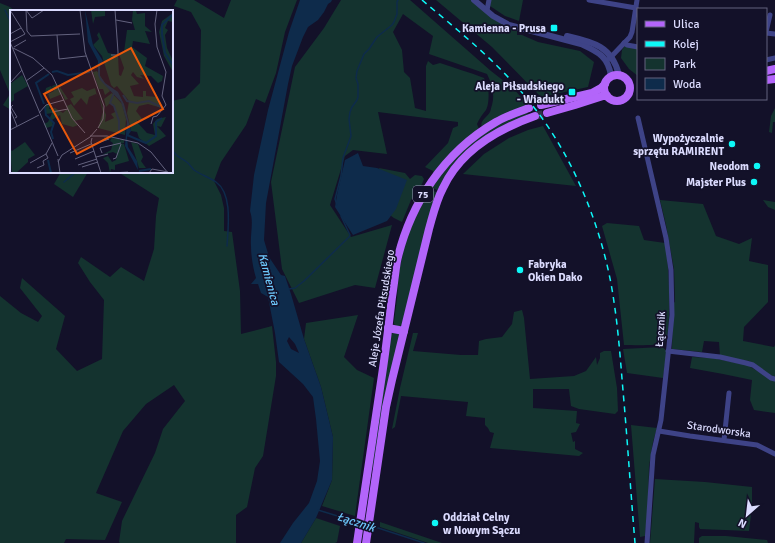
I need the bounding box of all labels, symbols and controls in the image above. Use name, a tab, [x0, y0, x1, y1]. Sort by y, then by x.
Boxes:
legend	[637, 8, 767, 100]
inset map	[10, 10, 173, 173]
text: Ulica	[673, 17, 700, 32]
place label: Kamienna - Prusa	[462, 22, 546, 35]
marker: Kamienna - Prusa	[549, 23, 559, 33]
text: Kolej	[673, 37, 699, 52]
text: Park	[673, 57, 696, 72]
text: Woda	[673, 77, 701, 92]
place label: Aleja Piłsudskiego - Wiadukt	[475, 80, 564, 106]
marker: Aleja Piłsudskiego - Wiadukt	[567, 87, 577, 97]
place label: Wypożyczalnie sprzętu RAMIRENT	[633, 132, 725, 158]
marker: Wypożyczalnie sprzętu RAMIRENT	[727, 139, 737, 149]
place label: Neodom	[710, 160, 749, 173]
marker: Neodom	[752, 161, 762, 171]
place label: Majster Plus	[686, 176, 746, 189]
marker: Majster Plus	[749, 177, 759, 187]
road number: 75	[413, 186, 433, 202]
street label: Aleje Józefa Piłsudskiego	[366, 248, 397, 368]
water label: Kamienica	[254, 251, 283, 308]
place label: Fabryka Okien Dako	[528, 258, 583, 284]
marker: Fabryka Okien Dako	[515, 265, 525, 275]
street label: Łącznik	[653, 310, 668, 347]
street label: Starodworska	[686, 419, 752, 440]
north arrow	[727, 495, 767, 535]
water label: Łącznik	[335, 509, 378, 536]
place label: Oddział Celny w Nowym Sączu	[443, 511, 520, 537]
text: N	[736, 516, 749, 531]
marker: Oddział Celny w Nowym Sączu	[430, 518, 440, 528]

